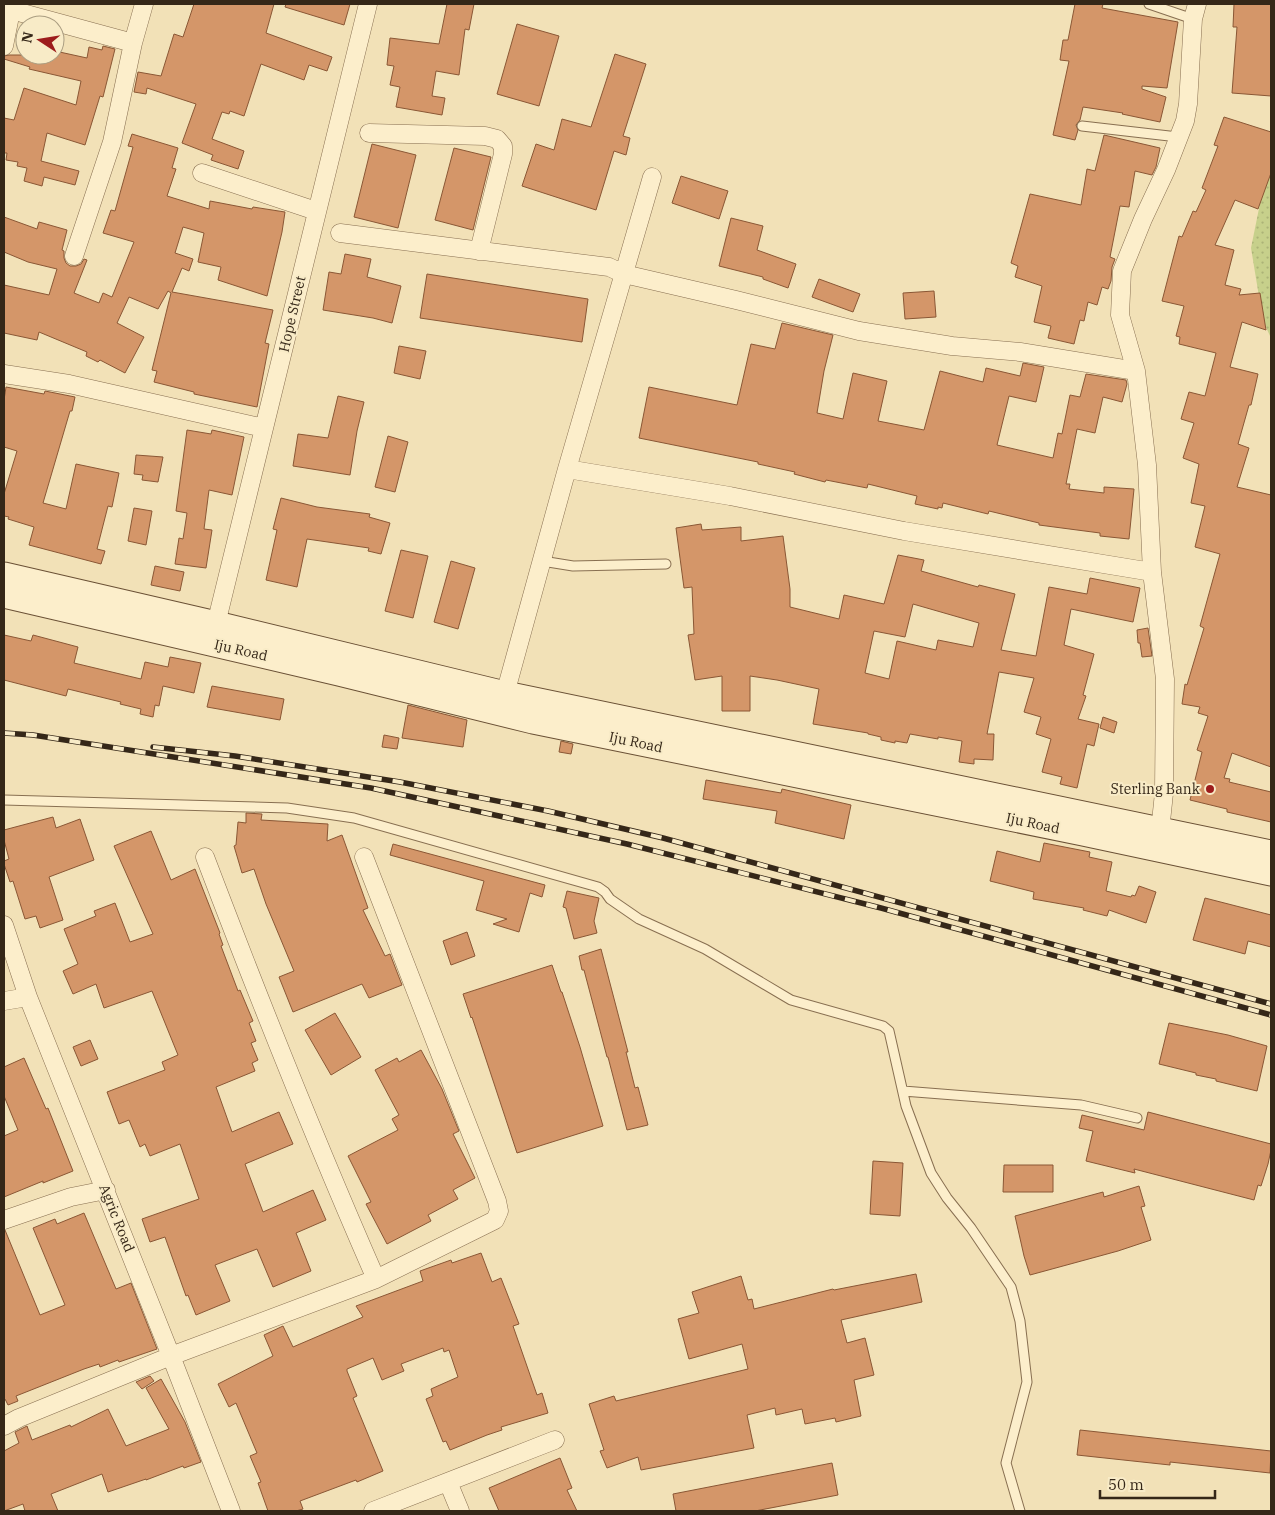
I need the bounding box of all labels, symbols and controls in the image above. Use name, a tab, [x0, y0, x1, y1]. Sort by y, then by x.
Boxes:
north arrow	[15, 15, 65, 65]
text: N	[17, 30, 37, 45]
street label: Hope Street	[274, 274, 310, 354]
street label: Iju Road	[212, 635, 270, 665]
street label: Iju Road	[608, 728, 665, 757]
place label: Sterling Bank	[1111, 780, 1201, 798]
marker: Sterling Bank	[1204, 783, 1216, 795]
street label: Iju Road	[1005, 809, 1062, 838]
street label: Agric Road	[95, 1181, 139, 1255]
scale bar	[1100, 1468, 1215, 1500]
text: 50 m	[1108, 1475, 1144, 1494]

